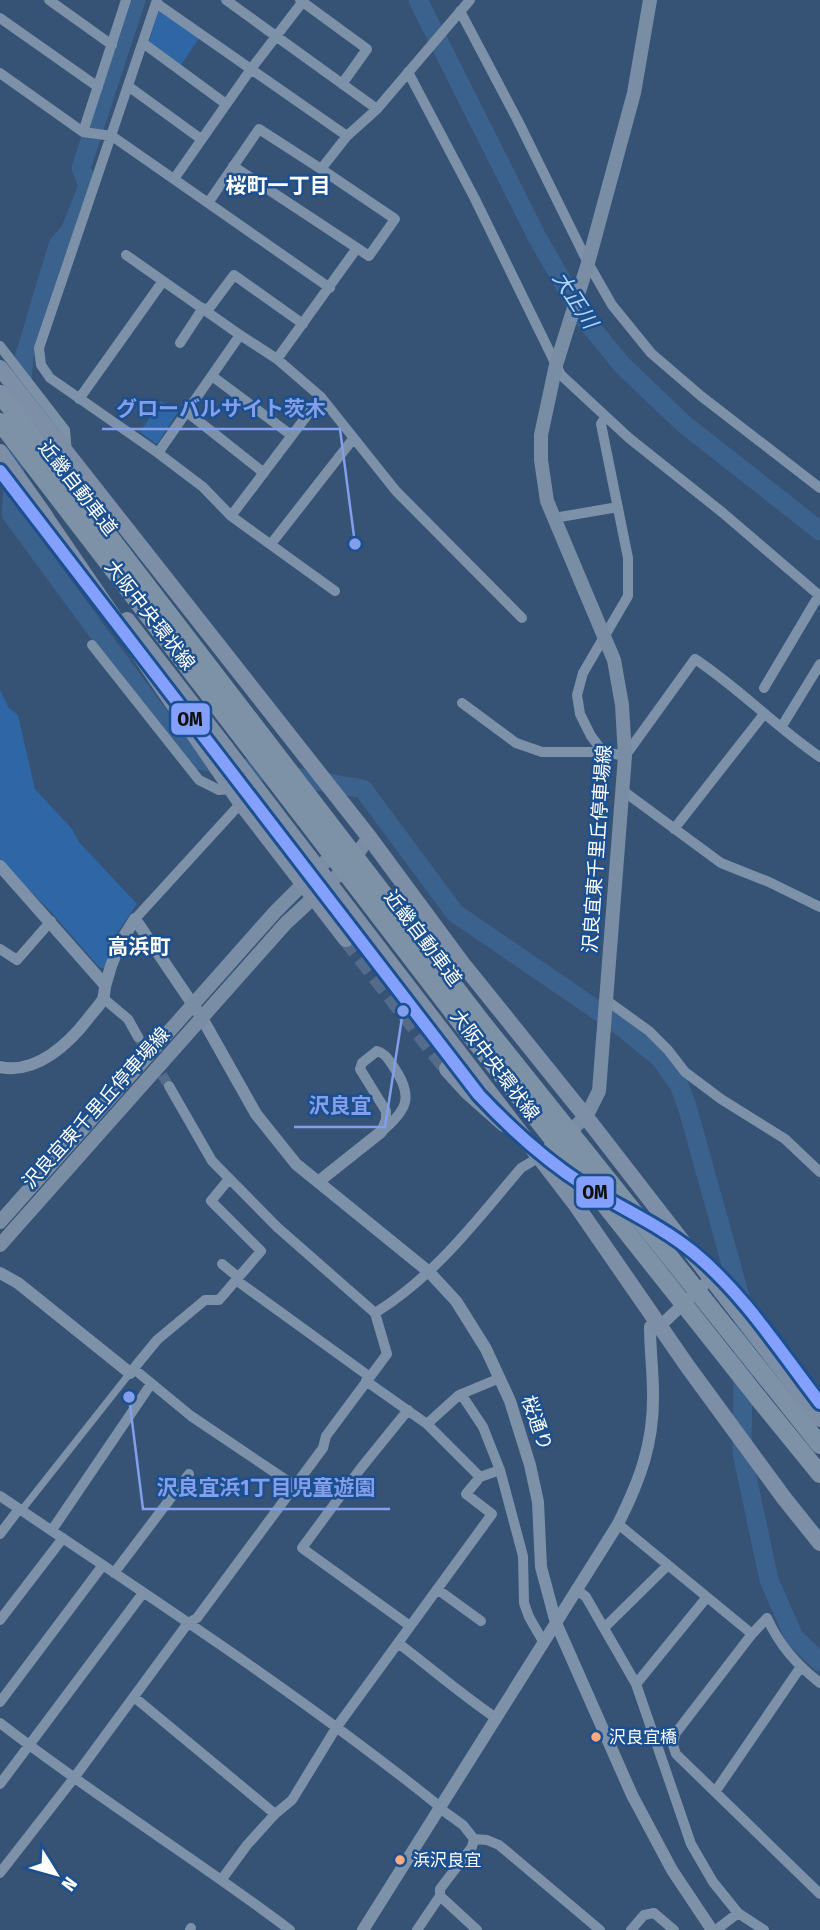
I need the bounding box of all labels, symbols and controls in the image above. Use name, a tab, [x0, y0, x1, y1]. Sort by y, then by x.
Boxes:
district label: 桜町一丁目	[226, 173, 331, 199]
water label: 大正川	[547, 267, 604, 335]
callout: グローバルサイト茨木	[102, 387, 340, 429]
text: グローバルサイト茨木	[116, 396, 326, 422]
street label: 近畿自動車道	[34, 436, 122, 540]
street label: 大阪中央環状線	[100, 556, 200, 674]
line badge: OM	[170, 702, 211, 736]
text: OM	[177, 708, 203, 731]
street label: 沢良宜東千里丘停車場線	[578, 744, 616, 954]
street label: 近畿自動車道	[380, 886, 466, 990]
district label: 高浜町	[108, 934, 171, 960]
street label: 大阪中央環状線	[446, 1005, 544, 1125]
street label: 沢良宜東千里丘停車場線	[18, 1023, 174, 1193]
callout: 沢良宜	[294, 1085, 385, 1127]
text: 沢良宜	[309, 1093, 372, 1119]
line badge: OM	[575, 1175, 615, 1209]
text: OM	[582, 1181, 608, 1204]
street label: 桜通り	[517, 1392, 557, 1454]
callout: 沢良宜浜1丁目児童遊園	[143, 1467, 390, 1509]
text: 沢良宜浜1丁目児童遊園	[157, 1475, 375, 1501]
place label: 沢良宜橋	[609, 1727, 677, 1748]
marker: 沢良宜橋	[589, 1730, 603, 1744]
north arrow	[21, 1839, 91, 1909]
place label: 浜沢良宜	[413, 1850, 481, 1871]
marker: 浜沢良宜	[393, 1853, 407, 1867]
text: N	[57, 1872, 82, 1895]

